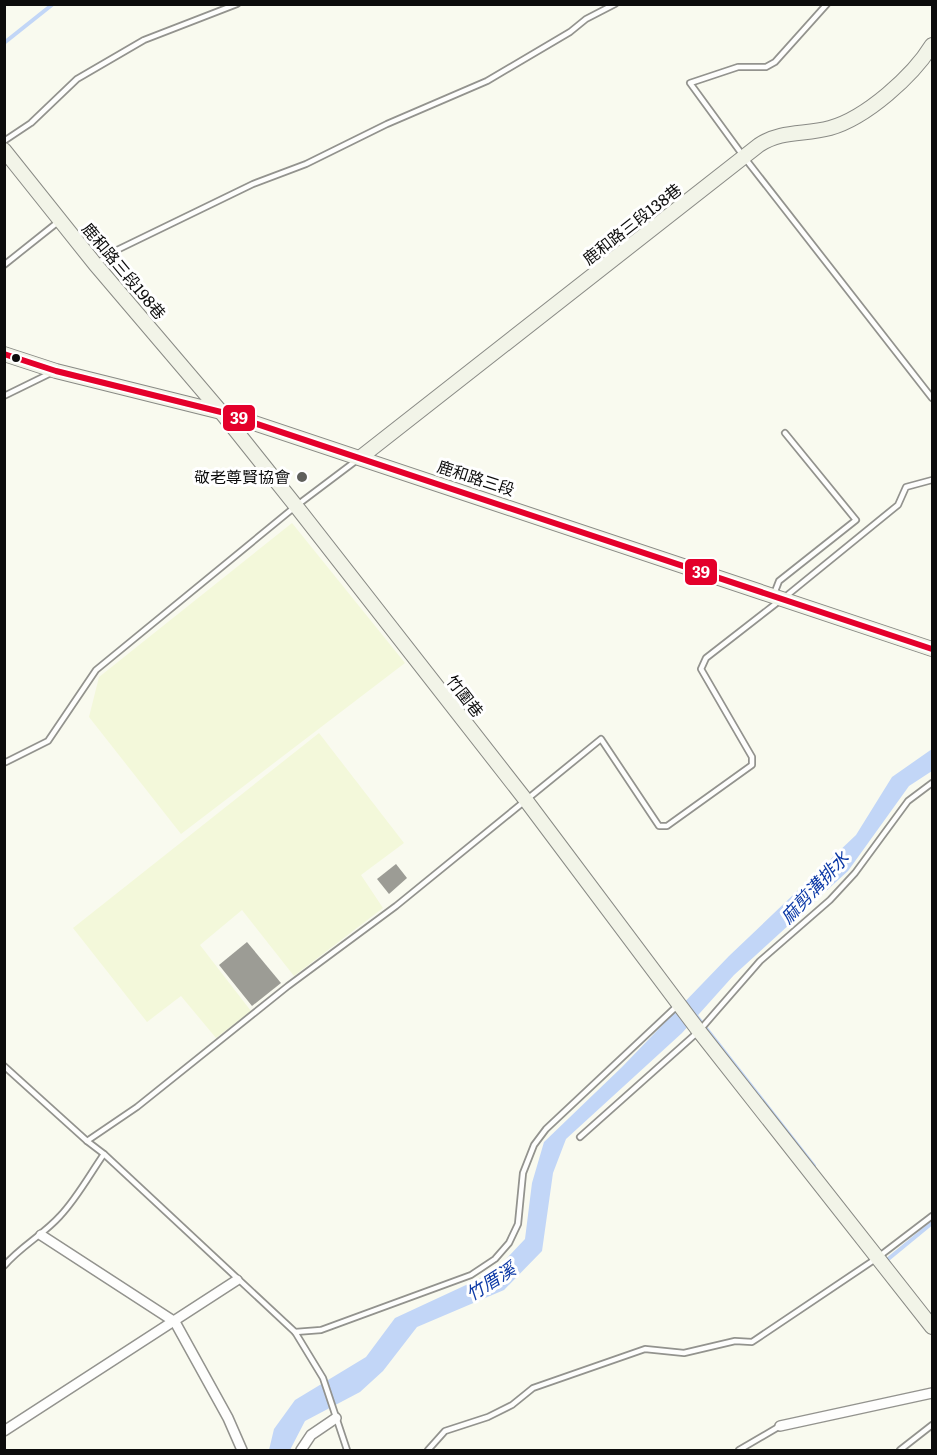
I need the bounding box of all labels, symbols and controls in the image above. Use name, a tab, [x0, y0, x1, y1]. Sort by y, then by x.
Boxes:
street label: 鹿和路三段138巷	[577, 177, 686, 270]
street label: 鹿和路三段198巷	[77, 217, 172, 324]
unlabelled marker	[10, 352, 22, 364]
line badge: 39	[222, 404, 256, 432]
text: 39	[230, 405, 248, 429]
street label: 鹿和路三段	[435, 453, 518, 501]
place label: 敬老尊賢協會	[194, 464, 290, 488]
marker: 敬老尊賢協會	[295, 470, 309, 484]
line badge: 39	[684, 558, 718, 586]
text: 39	[692, 559, 710, 583]
street label: 竹圍巷	[442, 669, 490, 722]
water label: 麻剪溝排水	[773, 844, 855, 929]
water label: 竹厝溪	[460, 1253, 523, 1306]

